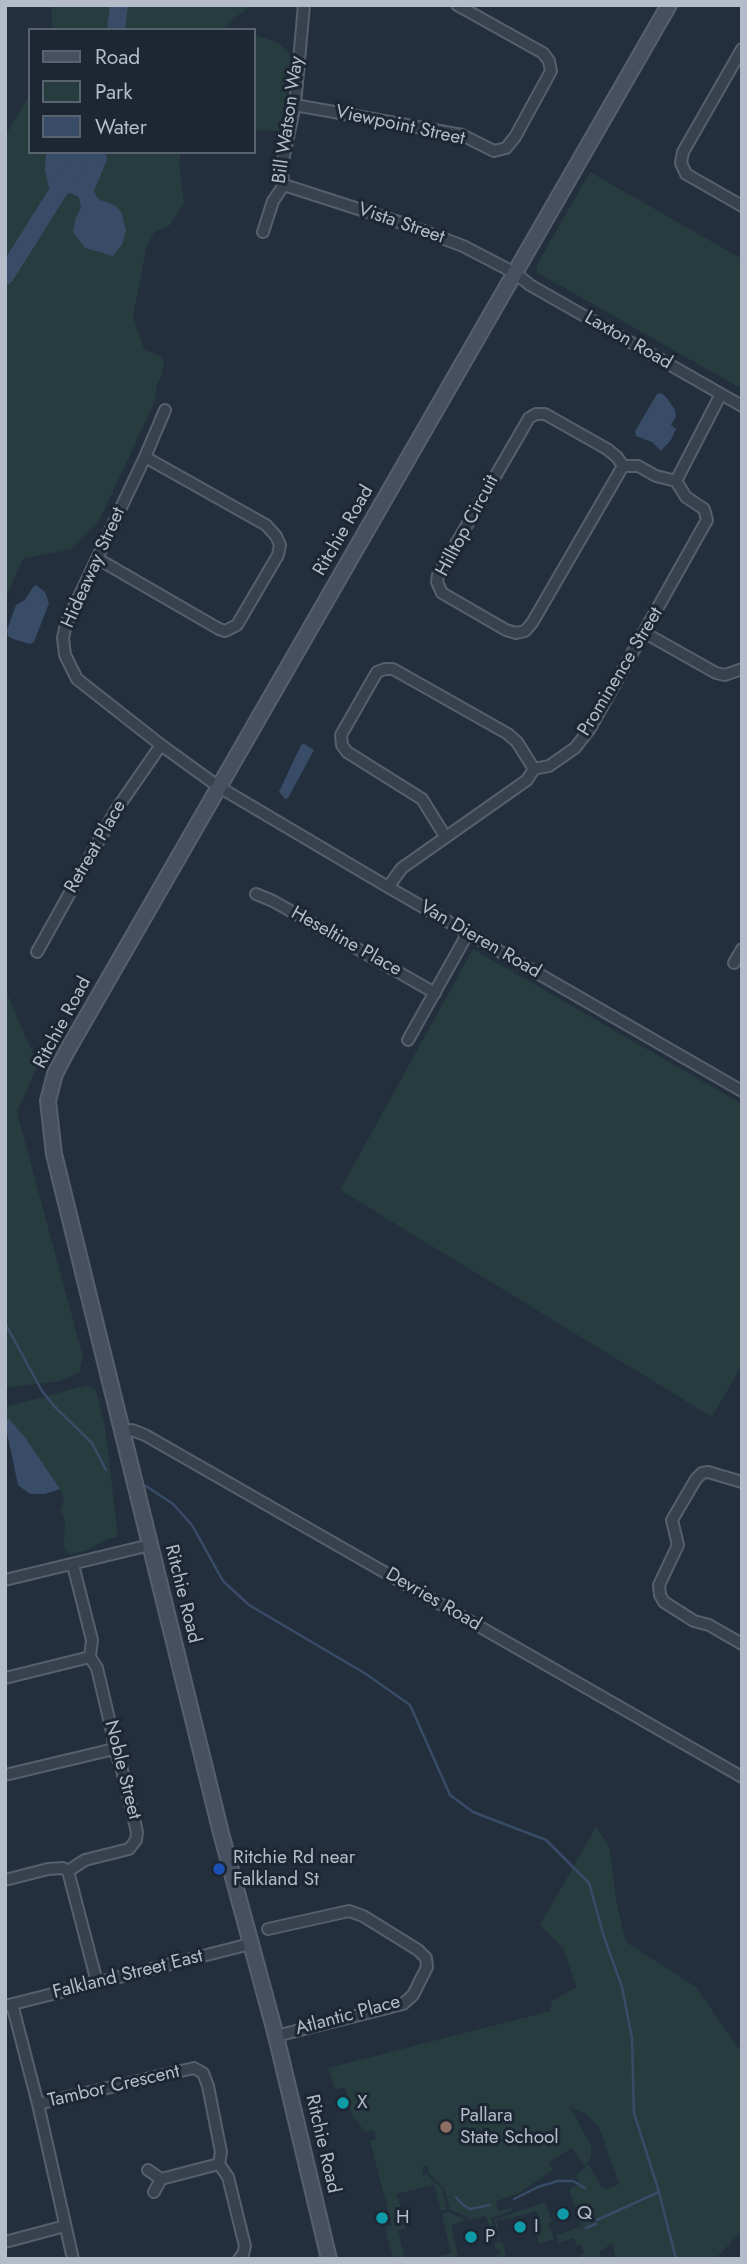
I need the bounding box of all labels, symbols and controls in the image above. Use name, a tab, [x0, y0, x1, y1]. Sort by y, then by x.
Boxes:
legend	[28, 28, 256, 154]
text: Road	[95, 42, 140, 72]
street label: Bill Watson Way	[269, 55, 309, 185]
text: Park	[95, 77, 132, 107]
street label: Viewpoint Street	[333, 101, 467, 151]
text: Water	[95, 112, 147, 142]
street label: Vista Street	[355, 199, 447, 249]
street label: Laxton Road	[580, 307, 676, 375]
street label: Hilltop Circuit	[432, 471, 504, 581]
street label: Ritchie Road	[309, 482, 379, 580]
street label: Hideaway Street	[57, 504, 131, 632]
street label: Prominence Street	[574, 604, 668, 740]
street label: Retreat Place	[60, 797, 132, 897]
street label: Van Dieren Road	[416, 896, 544, 984]
street label: Heseltine Place	[287, 902, 405, 982]
street label: Ritchie Road	[29, 973, 97, 1073]
street label: Ritchie Road	[159, 1542, 205, 1646]
street label: Devries Road	[381, 1564, 485, 1636]
street label: Noble Street	[99, 1718, 145, 1822]
place label: Ritchie Rd near Falkland St	[233, 1847, 355, 1891]
marker: Ritchie Rd near Falkland St	[211, 1861, 227, 1877]
street label: Falkland Street East	[51, 1945, 205, 2005]
street label: Atlantic Place	[293, 1991, 403, 2041]
street label: Tambor Crescent	[46, 2061, 182, 2113]
street label: Ritchie Road	[300, 2092, 344, 2196]
place label: X	[357, 2092, 368, 2114]
marker: X	[335, 2095, 351, 2111]
place label: Pallara State School	[460, 2105, 559, 2149]
marker: Pallara State School	[438, 2119, 454, 2135]
place label: Q	[577, 2203, 592, 2225]
marker: Q	[555, 2206, 571, 2222]
place label: H	[396, 2207, 410, 2229]
marker: H	[374, 2210, 390, 2226]
place label: I	[534, 2216, 539, 2238]
marker: I	[512, 2219, 528, 2235]
place label: P	[485, 2226, 495, 2248]
marker: P	[463, 2229, 479, 2245]

